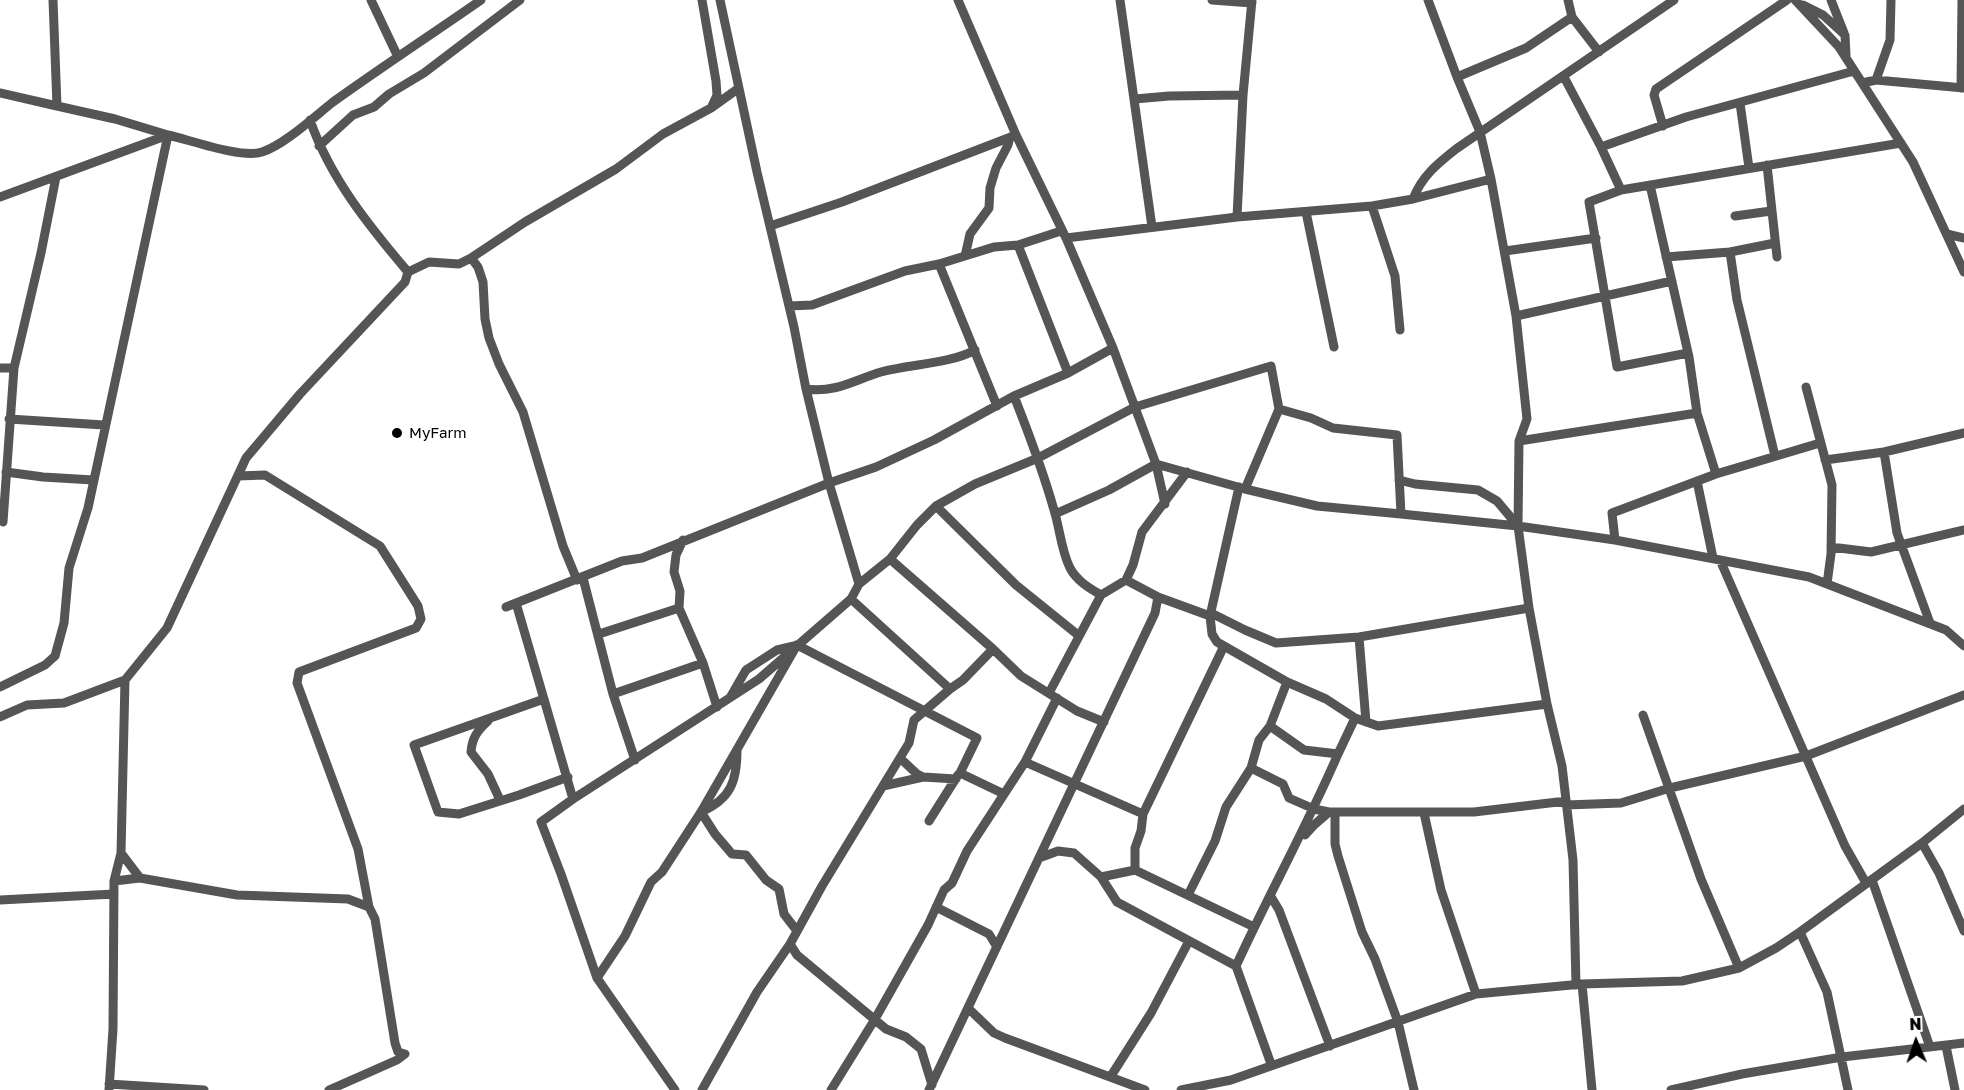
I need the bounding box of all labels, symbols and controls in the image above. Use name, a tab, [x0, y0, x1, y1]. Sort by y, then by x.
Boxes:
place label: MyFarm	[409, 424, 467, 442]
marker: MyFarm	[390, 426, 404, 440]
north arrow	[1886, 1012, 1946, 1072]
text: N	[1909, 1014, 1922, 1034]

